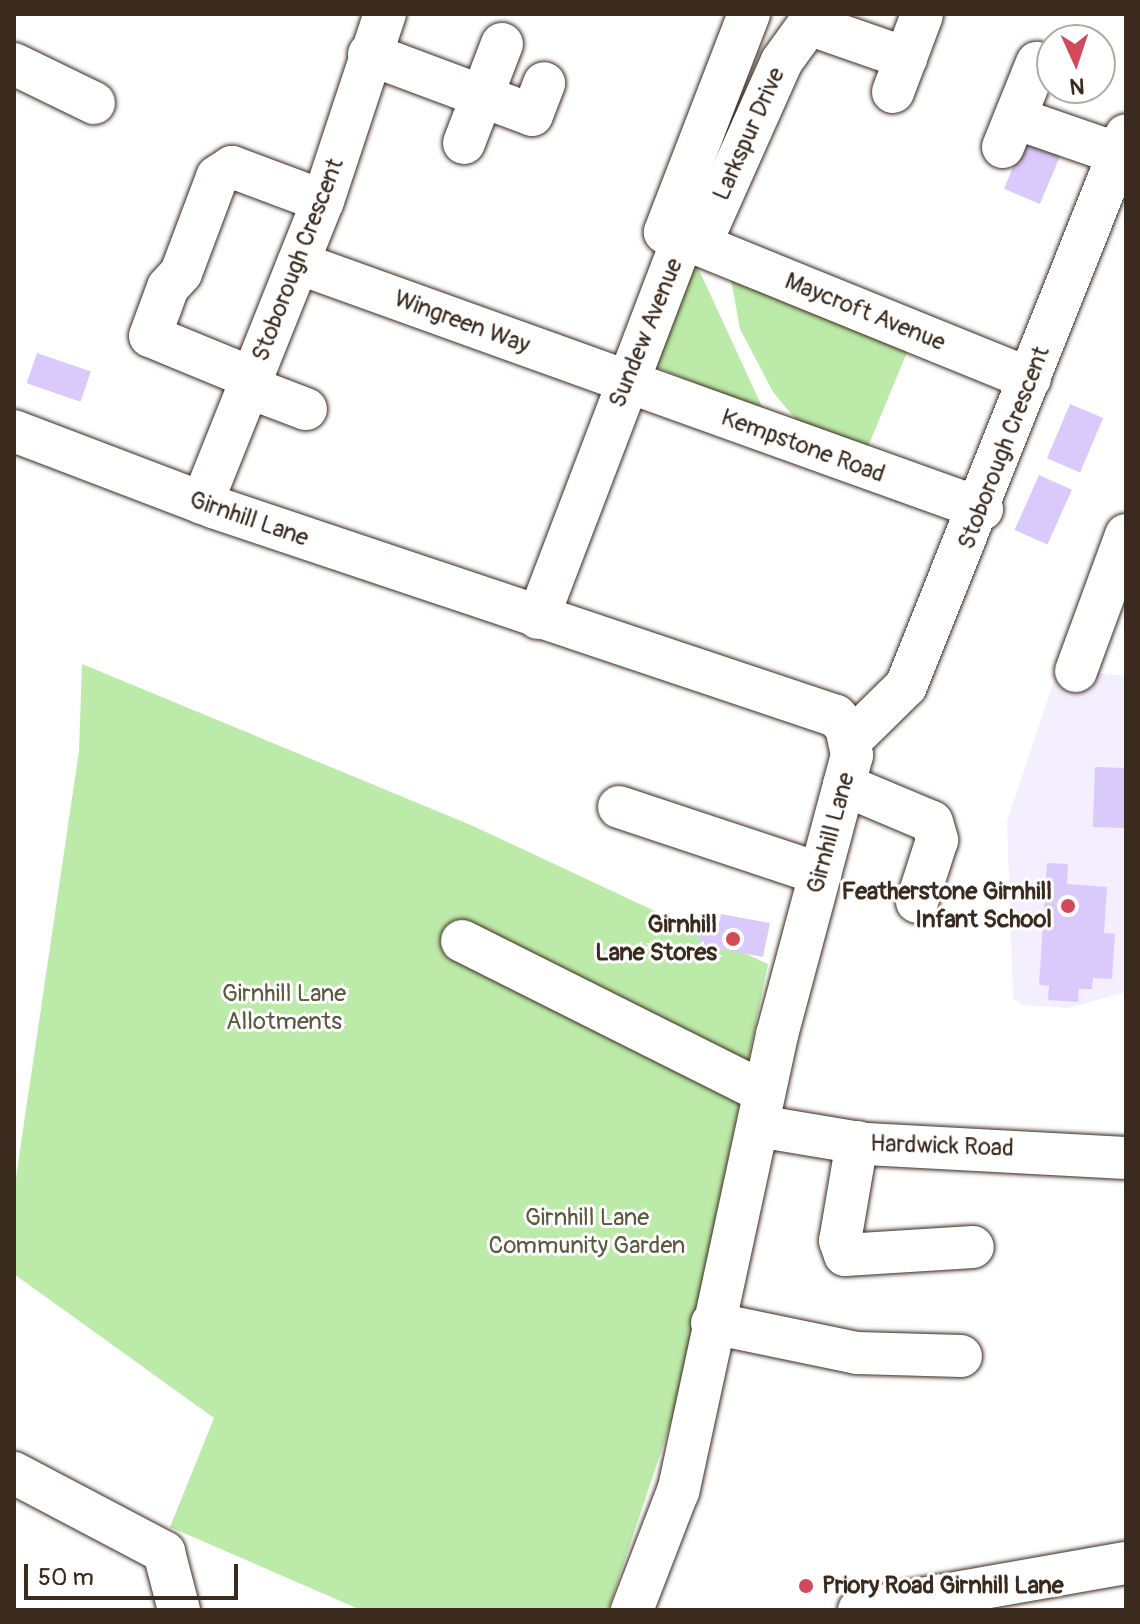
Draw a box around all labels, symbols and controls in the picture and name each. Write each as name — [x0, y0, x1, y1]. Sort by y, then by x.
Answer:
north arrow — [1036, 24, 1116, 104]
street label: Larkspur Drive — [707, 63, 791, 205]
text: N — [1069, 72, 1085, 100]
street label: Stoborough Crescent — [246, 154, 350, 366]
street label: Sundew Avenue — [603, 254, 689, 412]
street label: Maycroft Avenue — [781, 267, 949, 357]
street label: Wingreen Way — [390, 284, 534, 360]
street label: Stoborough Crescent — [952, 342, 1056, 554]
street label: Kempstone Road — [717, 403, 889, 489]
street label: Girnhill Lane — [186, 485, 312, 553]
street label: Girnhill Lane — [801, 769, 861, 897]
place label: Featherstone Girnhill Infant School — [841, 878, 1052, 934]
marker: Featherstone Girnhill Infant School — [1059, 897, 1077, 915]
place label: Girnhill Lane Stores — [595, 911, 717, 967]
marker: Girnhill Lane Stores — [724, 930, 742, 948]
park label: Girnhill Lane Allotments — [222, 980, 346, 1036]
street label: Hardwick Road — [870, 1129, 1014, 1163]
park label: Girnhill Lane Community Garden — [489, 1204, 685, 1260]
scale bar — [28, 1548, 242, 1598]
text: 50 m — [38, 1563, 94, 1592]
place label: Priory Road Girnhill Lane — [822, 1572, 1064, 1600]
marker: Priory Road Girnhill Lane — [797, 1577, 815, 1595]

